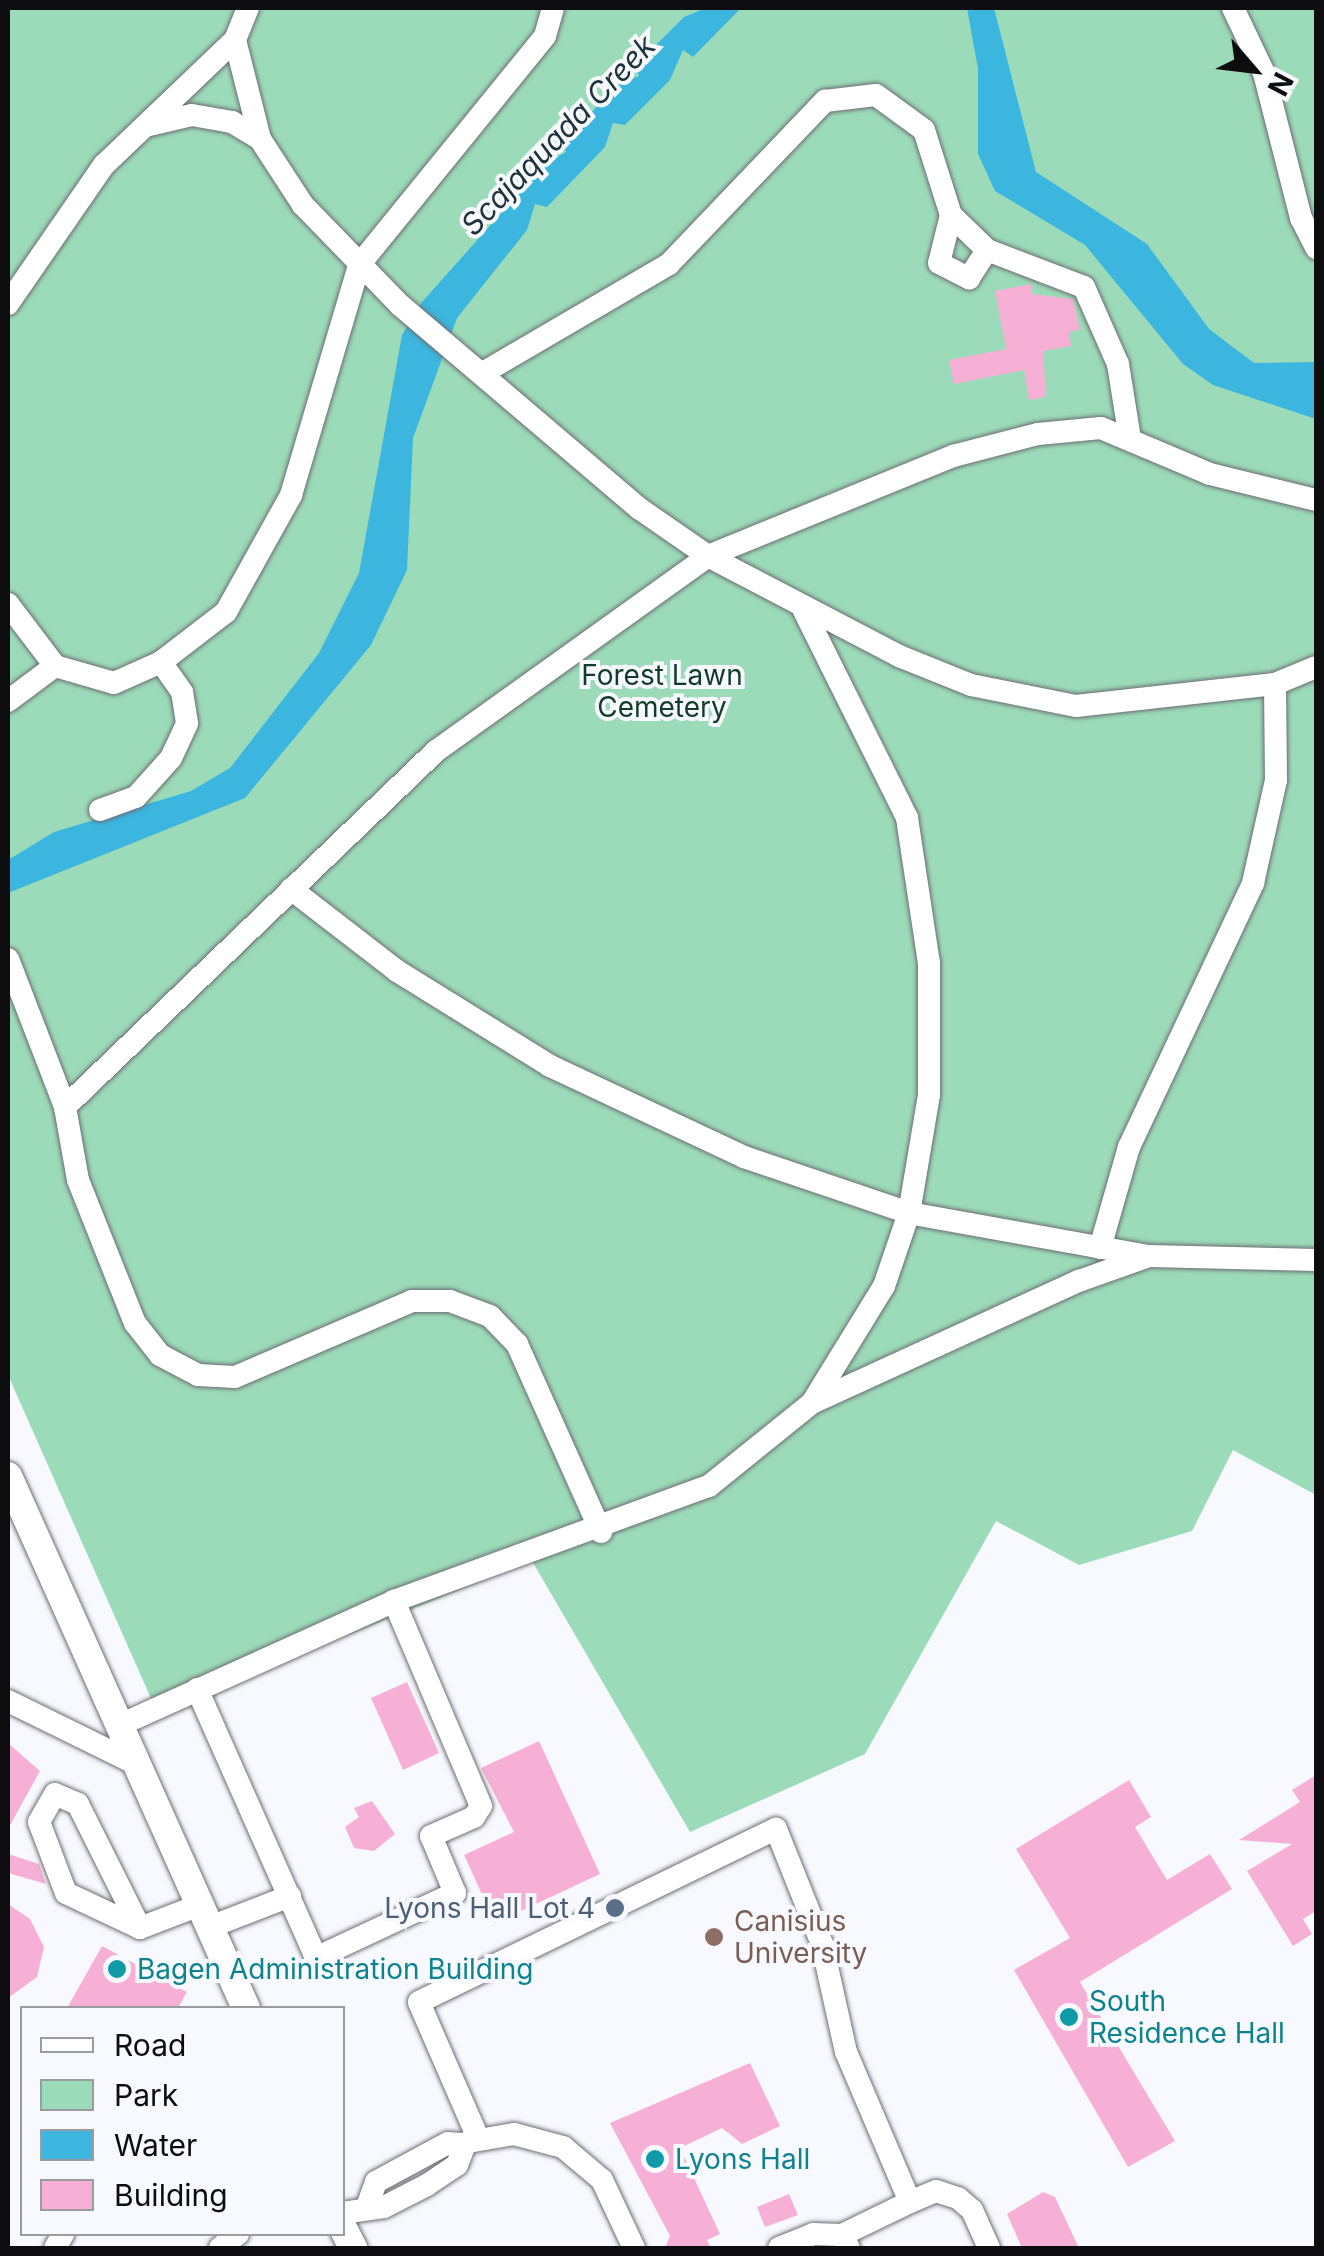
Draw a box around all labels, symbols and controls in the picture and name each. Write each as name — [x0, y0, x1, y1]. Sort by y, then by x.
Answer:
north arrow — [1204, 20, 1304, 120]
water label: Scajaquada Creek — [453, 28, 663, 242]
text: N — [1260, 67, 1301, 101]
park label: Forest Lawn Cemetery — [581, 658, 743, 724]
place label: Lyons Hall Lot 4 — [384, 1891, 595, 1925]
marker: Lyons Hall Lot 4 — [604, 1897, 626, 1919]
place label: Canisius University — [734, 1904, 867, 1970]
marker: Canisius University — [703, 1926, 725, 1948]
place label: Bagen Administration Building — [137, 1952, 533, 1986]
marker: Bagen Administration Building — [106, 1958, 128, 1980]
place label: South Residence Hall — [1089, 1984, 1285, 2050]
legend — [20, 2006, 345, 2236]
marker: South Residence Hall — [1058, 2006, 1080, 2028]
text: Road — [114, 2027, 186, 2063]
text: Park — [114, 2077, 178, 2113]
text: Water — [114, 2127, 197, 2163]
place label: Lyons Hall — [675, 2142, 810, 2176]
marker: Lyons Hall — [644, 2148, 666, 2170]
text: Building — [114, 2177, 228, 2213]

